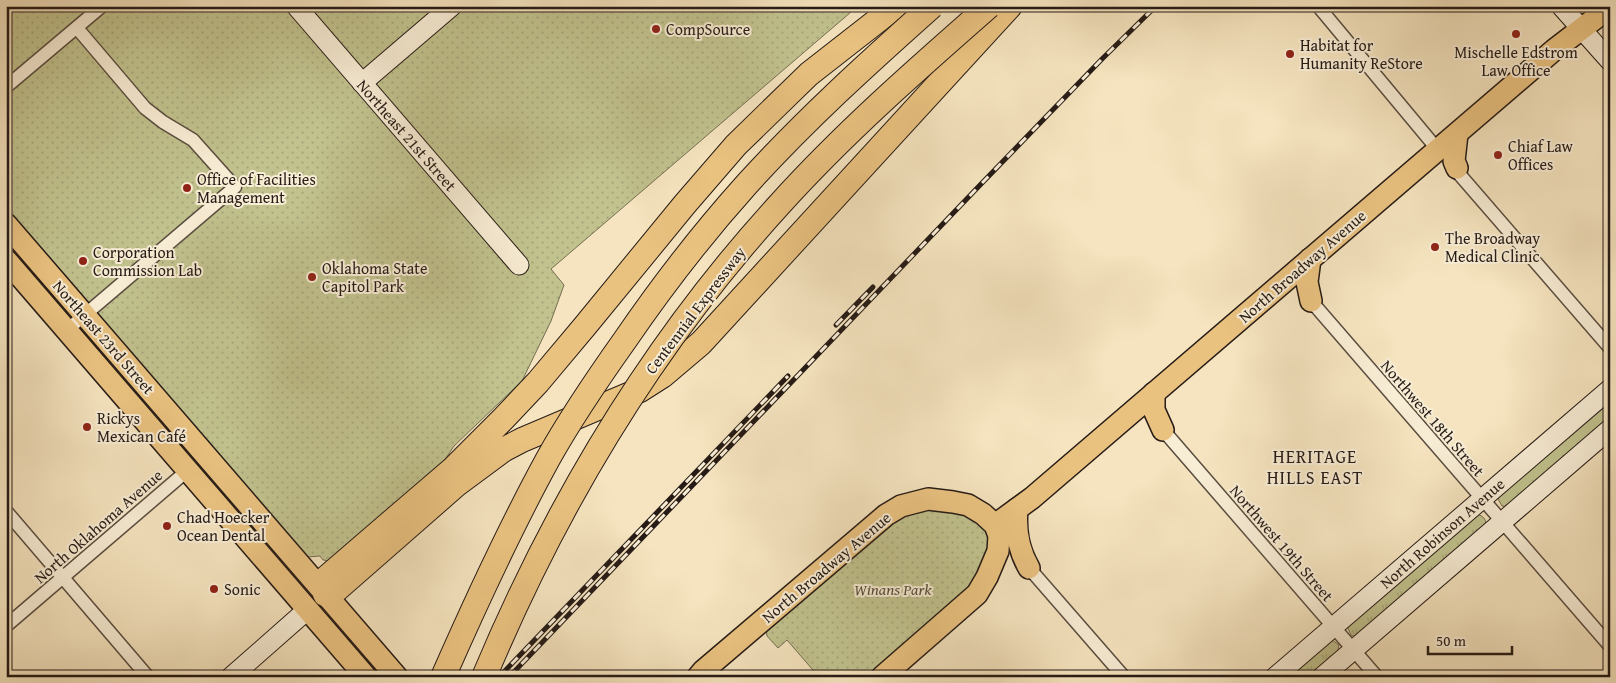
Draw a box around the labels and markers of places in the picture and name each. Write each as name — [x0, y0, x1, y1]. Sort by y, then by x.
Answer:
place label: CompSource — [666, 17, 750, 41]
marker: CompSource — [650, 23, 662, 35]
marker: Mischelle Edstrom Law Office — [1510, 28, 1522, 40]
place label: Habitat for Humanity ReStore — [1300, 33, 1423, 75]
place label: Mischelle Edstrom Law Office — [1454, 40, 1578, 82]
marker: Habitat for Humanity ReStore — [1284, 48, 1296, 60]
place label: Chiaf Law Offices — [1508, 134, 1574, 176]
marker: Chiaf Law Offices — [1492, 149, 1504, 161]
place label: Office of Facilities Management — [197, 167, 316, 209]
marker: Office of Facilities Management — [181, 182, 193, 194]
place label: The Broadway Medical Clinic — [1445, 226, 1540, 268]
place label: Corporation Commission Lab — [93, 240, 202, 282]
marker: The Broadway Medical Clinic — [1429, 241, 1441, 253]
marker: Corporation Commission Lab — [77, 255, 89, 267]
place label: Oklahoma State Capitol Park — [322, 256, 427, 298]
marker: Oklahoma State Capitol Park — [306, 271, 318, 283]
place label: Rickys Mexican Café — [97, 406, 186, 448]
marker: Rickys Mexican Café — [81, 421, 93, 433]
place label: Chad Hoecker Ocean Dental — [177, 505, 270, 547]
marker: Chad Hoecker Ocean Dental — [161, 520, 173, 532]
place label: Sonic — [224, 577, 261, 601]
marker: Sonic — [208, 583, 220, 595]

